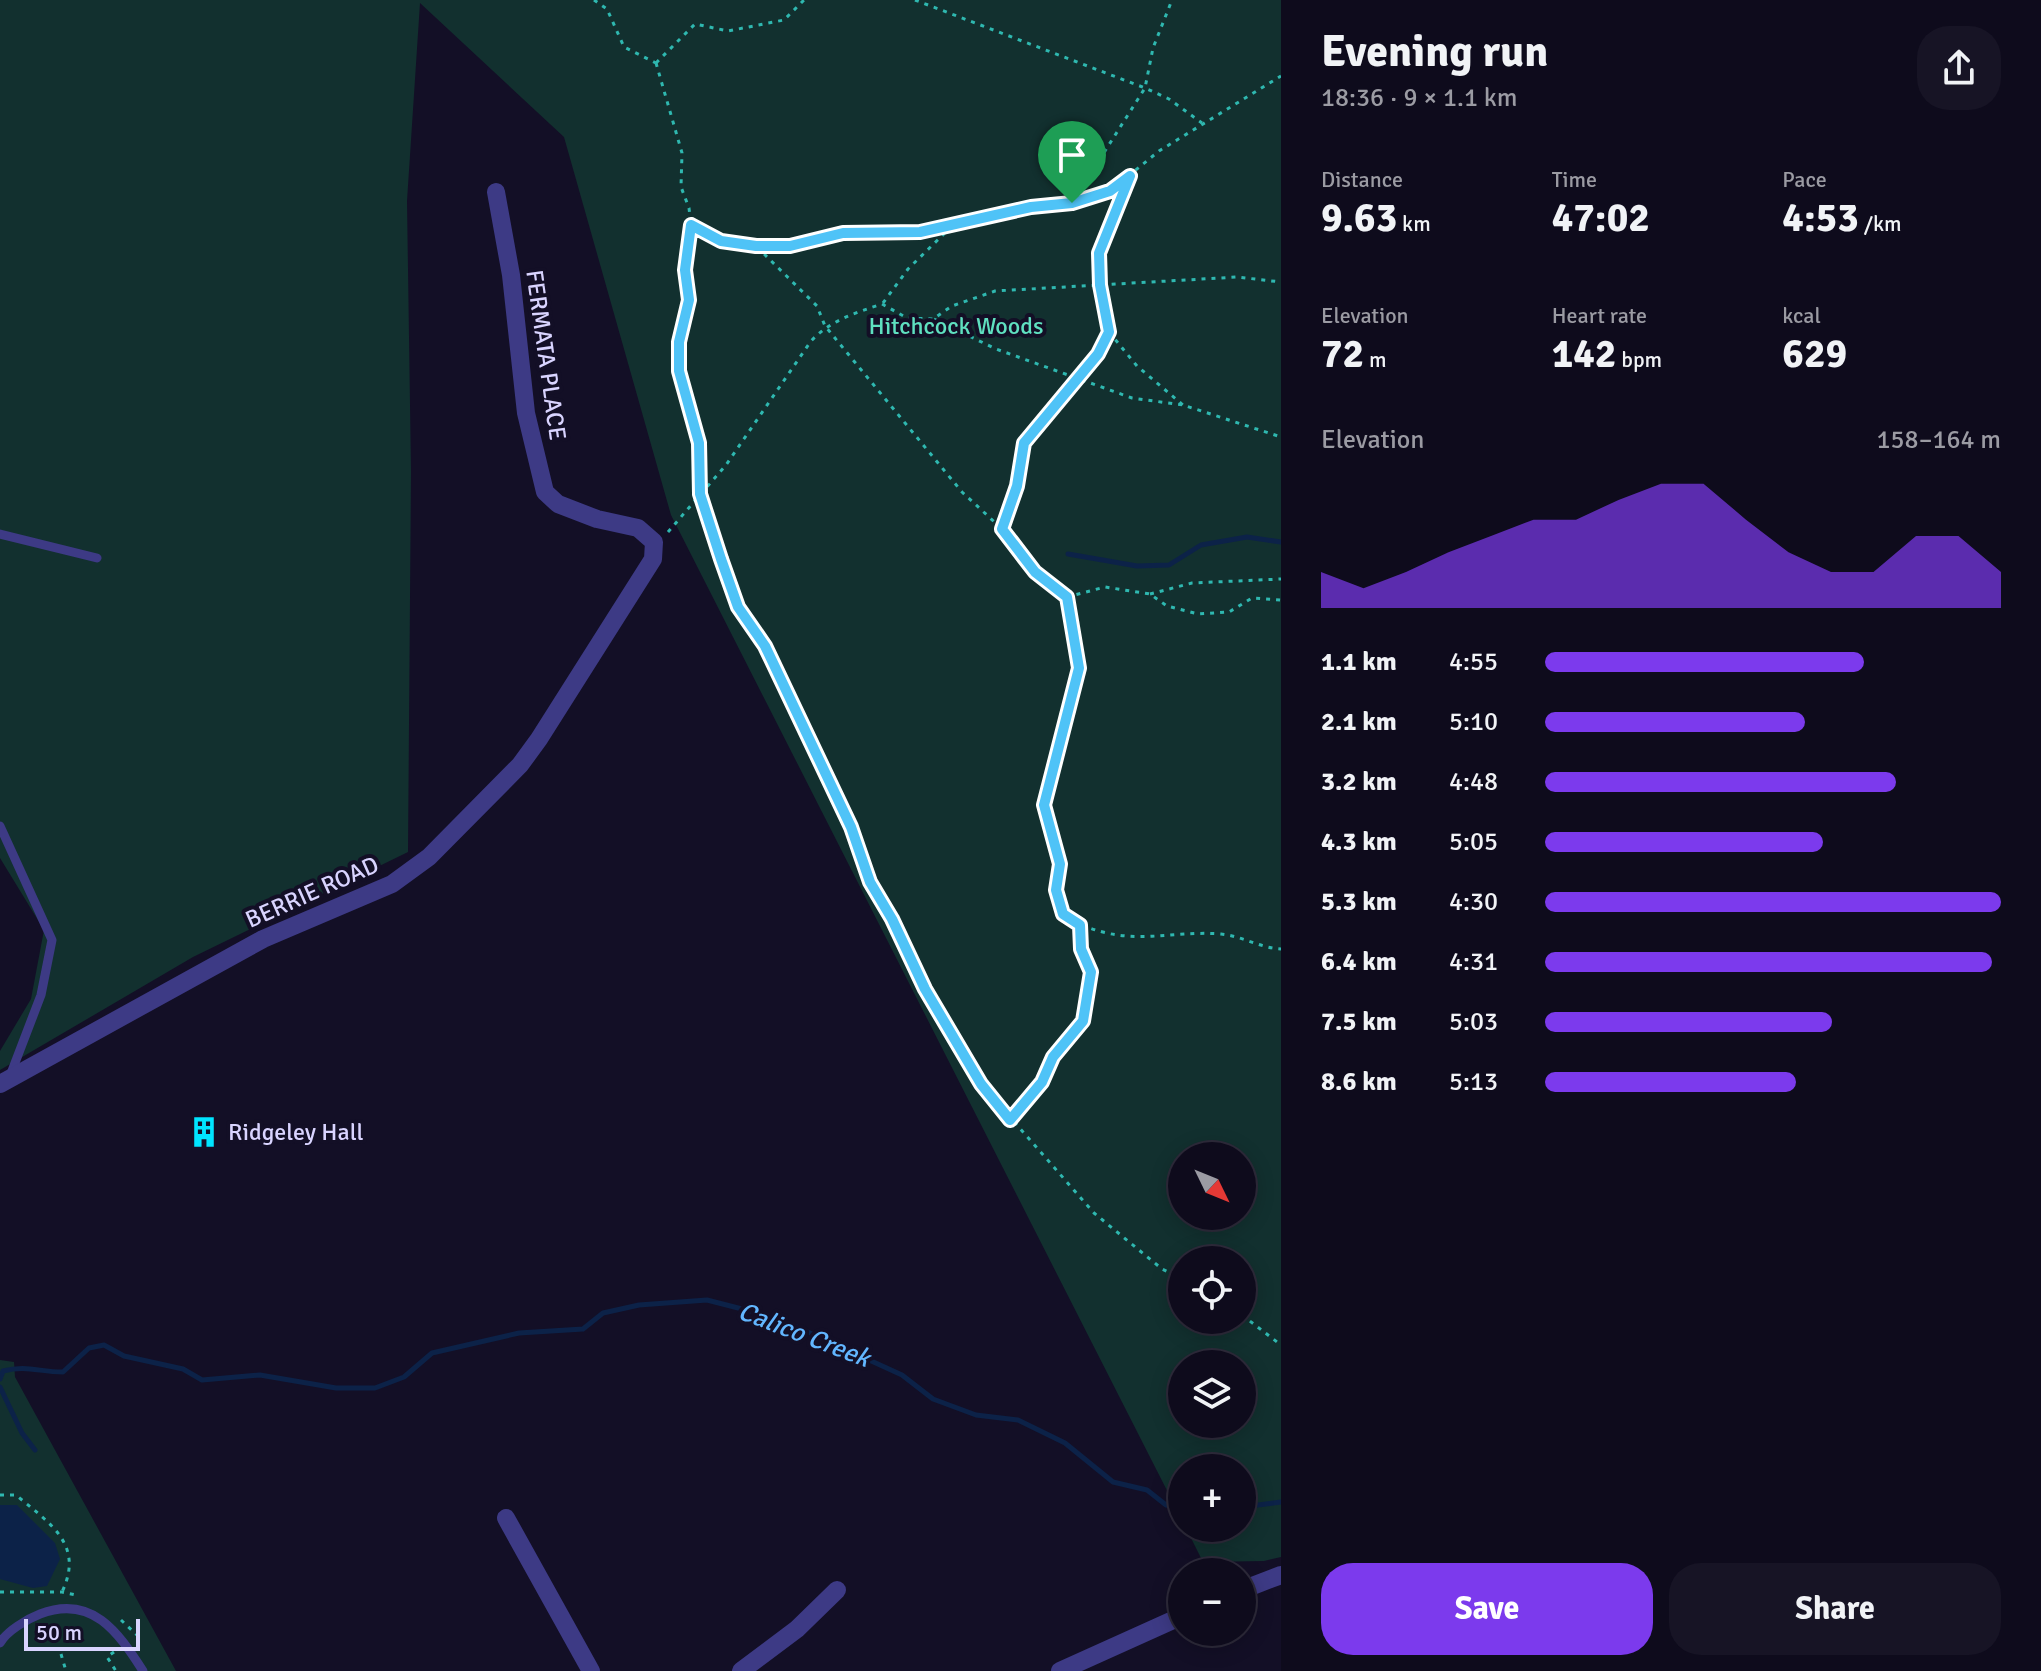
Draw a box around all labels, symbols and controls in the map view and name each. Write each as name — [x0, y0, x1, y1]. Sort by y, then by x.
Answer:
text: Evening run — [1321, 25, 1548, 79]
button: share — [1917, 26, 2001, 110]
text: 18:36 · 9 × 1.1 km — [1321, 82, 1517, 114]
pin — [1038, 121, 1106, 203]
icon: arrive — [1050, 133, 1094, 177]
text: Distance — [1321, 166, 1403, 193]
text: Time — [1552, 166, 1597, 193]
text: Pace — [1782, 166, 1827, 193]
text: 9.63 — [1321, 193, 1397, 243]
text: 47:02 — [1552, 193, 1650, 243]
text: 4:53 — [1782, 193, 1859, 243]
text: km — [1397, 210, 1431, 237]
text: /km — [1859, 210, 1902, 237]
street label: FERMATA PLACE — [519, 268, 573, 442]
text: Elevation — [1321, 302, 1409, 329]
text: Heart rate — [1552, 302, 1647, 329]
text: kcal — [1782, 302, 1821, 329]
park label: Hitchcock Woods — [868, 311, 1044, 341]
text: 72 — [1321, 329, 1364, 379]
text: 142 — [1552, 329, 1616, 379]
text: 629 — [1782, 329, 1847, 379]
text: m — [1364, 346, 1387, 373]
text: bpm — [1616, 346, 1662, 373]
text: Elevation — [1321, 424, 1425, 456]
text: 158–164 m — [1877, 424, 2001, 456]
text: 1.1 km — [1321, 646, 1397, 678]
text: 4:55 — [1449, 646, 1498, 678]
text: 2.1 km — [1321, 706, 1397, 738]
text: 5:10 — [1449, 706, 1498, 738]
text: 3.2 km — [1321, 766, 1397, 798]
text: 4:48 — [1449, 766, 1498, 798]
text: 4.3 km — [1321, 826, 1397, 858]
text: 5:05 — [1449, 826, 1498, 858]
street label: BERRIE ROAD — [241, 849, 383, 935]
text: 5.3 km — [1321, 886, 1397, 918]
text: 4:30 — [1449, 886, 1498, 918]
text: 6.4 km — [1321, 946, 1397, 978]
text: 4:31 — [1449, 946, 1498, 978]
text: 7.5 km — [1321, 1006, 1397, 1038]
text: 5:03 — [1449, 1006, 1498, 1038]
text: 8.6 km — [1321, 1066, 1397, 1098]
text: 5:13 — [1449, 1066, 1498, 1098]
building icon: Ridgeley Hall — [187, 1115, 221, 1149]
place label: Ridgeley Hall — [228, 1117, 364, 1147]
north arrow — [1168, 1142, 1256, 1230]
map controls — [1168, 1142, 1256, 1646]
button: locate — [1168, 1246, 1256, 1334]
water label: Calico Creek — [734, 1295, 876, 1375]
button: layers — [1168, 1350, 1256, 1438]
button: + — [1168, 1454, 1256, 1542]
button: − — [1168, 1558, 1256, 1646]
button: Save — [1321, 1563, 1653, 1655]
button: Share — [1669, 1563, 2001, 1655]
scale bar — [24, 1615, 140, 1651]
text: 50 m — [36, 1619, 82, 1646]

